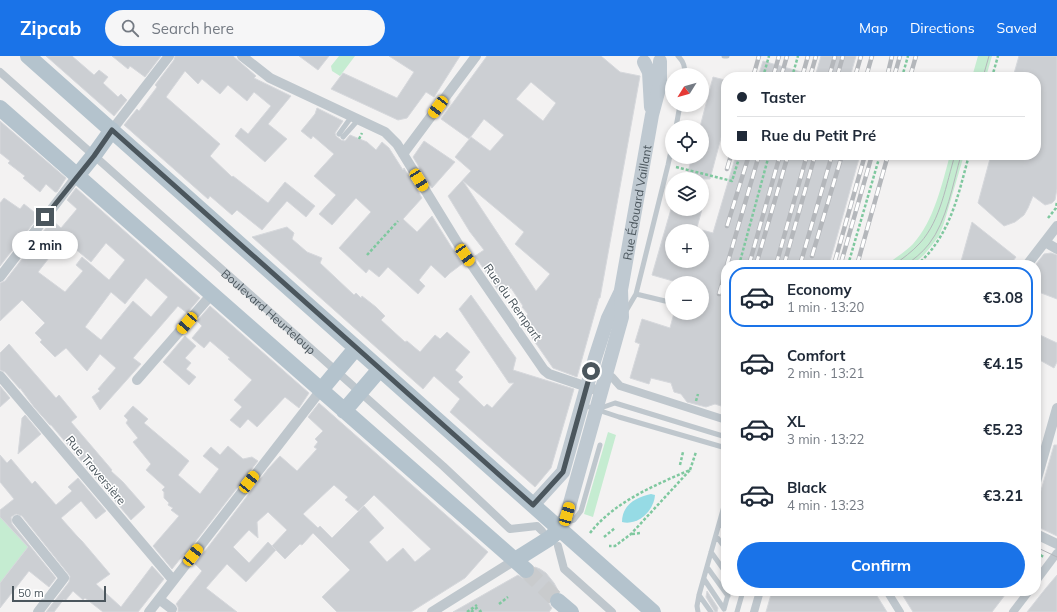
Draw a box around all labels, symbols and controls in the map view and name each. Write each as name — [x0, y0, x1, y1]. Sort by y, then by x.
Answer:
search box — [105, 10, 385, 46]
text: Zipcab — [20, 16, 81, 40]
icon: search — [119, 17, 141, 39]
text: Search here — [151, 19, 234, 38]
text: Map — [859, 19, 888, 37]
text: Directions — [910, 19, 975, 37]
text: Saved — [997, 19, 1037, 37]
north arrow — [665, 68, 709, 112]
map controls — [665, 68, 709, 320]
text: Taster — [761, 88, 806, 107]
car — [426, 94, 450, 120]
button: locate — [665, 120, 709, 164]
text: Rue du Petit Pré — [761, 126, 876, 145]
street label: Rue Édouard Vaillant — [619, 144, 654, 261]
car — [408, 167, 430, 193]
button: layers — [665, 172, 709, 216]
route end — [36, 208, 54, 226]
button: + — [665, 224, 709, 268]
callout: 2 min — [12, 231, 78, 259]
text: 2 min — [28, 237, 62, 253]
car — [453, 242, 477, 268]
street label: Rue du Rempart — [481, 261, 545, 343]
street label: Boulevard Heurteloup — [219, 265, 319, 357]
button: − — [665, 276, 709, 320]
icon: car — [739, 279, 775, 315]
text: Economy — [787, 280, 852, 299]
text: €3.08 — [983, 288, 1023, 307]
text: 1 min · 13:20 — [787, 299, 864, 315]
car — [175, 310, 199, 336]
icon: car — [739, 345, 775, 381]
text: Comfort — [787, 346, 845, 365]
text: €4.15 — [983, 354, 1023, 373]
route start — [582, 362, 600, 380]
text: 2 min · 13:21 — [787, 365, 864, 381]
icon: car — [739, 411, 775, 447]
text: XL — [787, 412, 805, 431]
text: €5.23 — [983, 420, 1023, 439]
text: 3 min · 13:22 — [787, 431, 864, 447]
street label: Rue Traversière — [63, 432, 129, 508]
car — [237, 469, 261, 495]
icon: car — [739, 477, 775, 513]
text: Black — [787, 478, 826, 497]
text: €3.21 — [983, 486, 1023, 505]
text: 4 min · 13:23 — [787, 497, 864, 513]
car — [558, 501, 576, 527]
car — [181, 542, 205, 568]
button: Confirm — [737, 542, 1025, 588]
scale bar — [12, 584, 106, 603]
text: 50 m — [18, 586, 44, 600]

